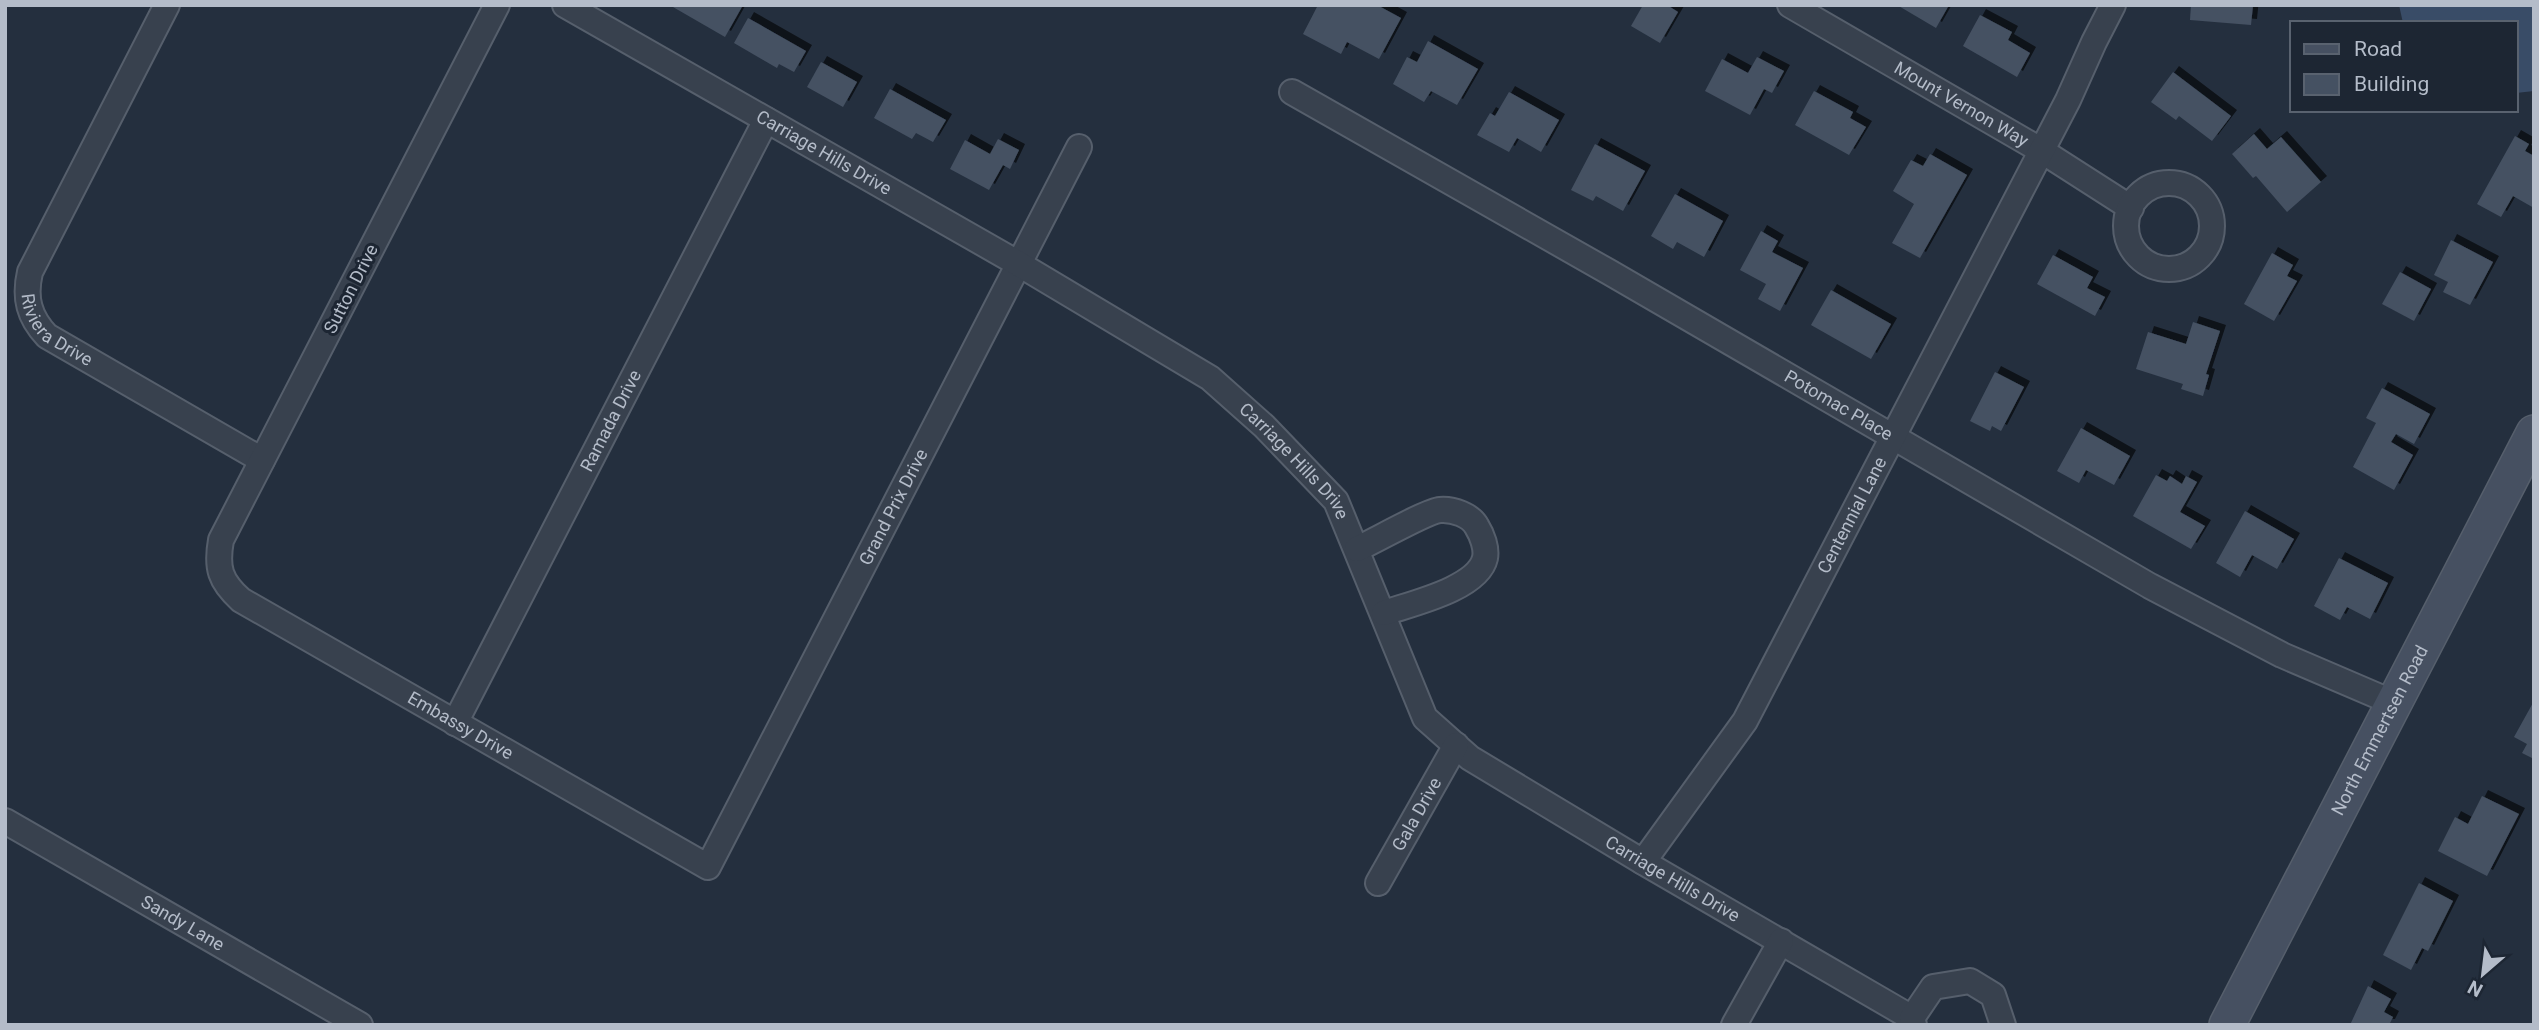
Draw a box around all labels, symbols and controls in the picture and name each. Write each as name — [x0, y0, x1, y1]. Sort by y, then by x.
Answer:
legend — [2290, 21, 2518, 112]
text: Road — [2354, 37, 2402, 61]
street label: Mount Vernon Way — [1891, 57, 2033, 151]
text: Building — [2354, 72, 2429, 96]
street label: Carriage Hills Drive — [753, 105, 895, 199]
street label: Sutton Drive — [319, 241, 382, 337]
street label: Riviera Drive — [17, 292, 96, 370]
street label: Potomac Place — [1781, 365, 1897, 444]
street label: Ramada Drive — [576, 366, 645, 475]
street label: Carriage Hills Drive — [1235, 398, 1353, 522]
street label: Grand Prix Drive — [854, 445, 932, 569]
street label: Centennial Lane — [1813, 453, 1891, 577]
street label: North Emmertsen Road — [2327, 642, 2432, 818]
street label: Embassy Drive — [404, 687, 517, 763]
street label: Gala Drive — [1387, 773, 1446, 854]
street label: Carriage Hills Drive — [1602, 831, 1744, 926]
street label: Sandy Lane — [138, 891, 228, 955]
north arrow — [2448, 939, 2518, 1009]
text: N — [2464, 975, 2487, 1002]

